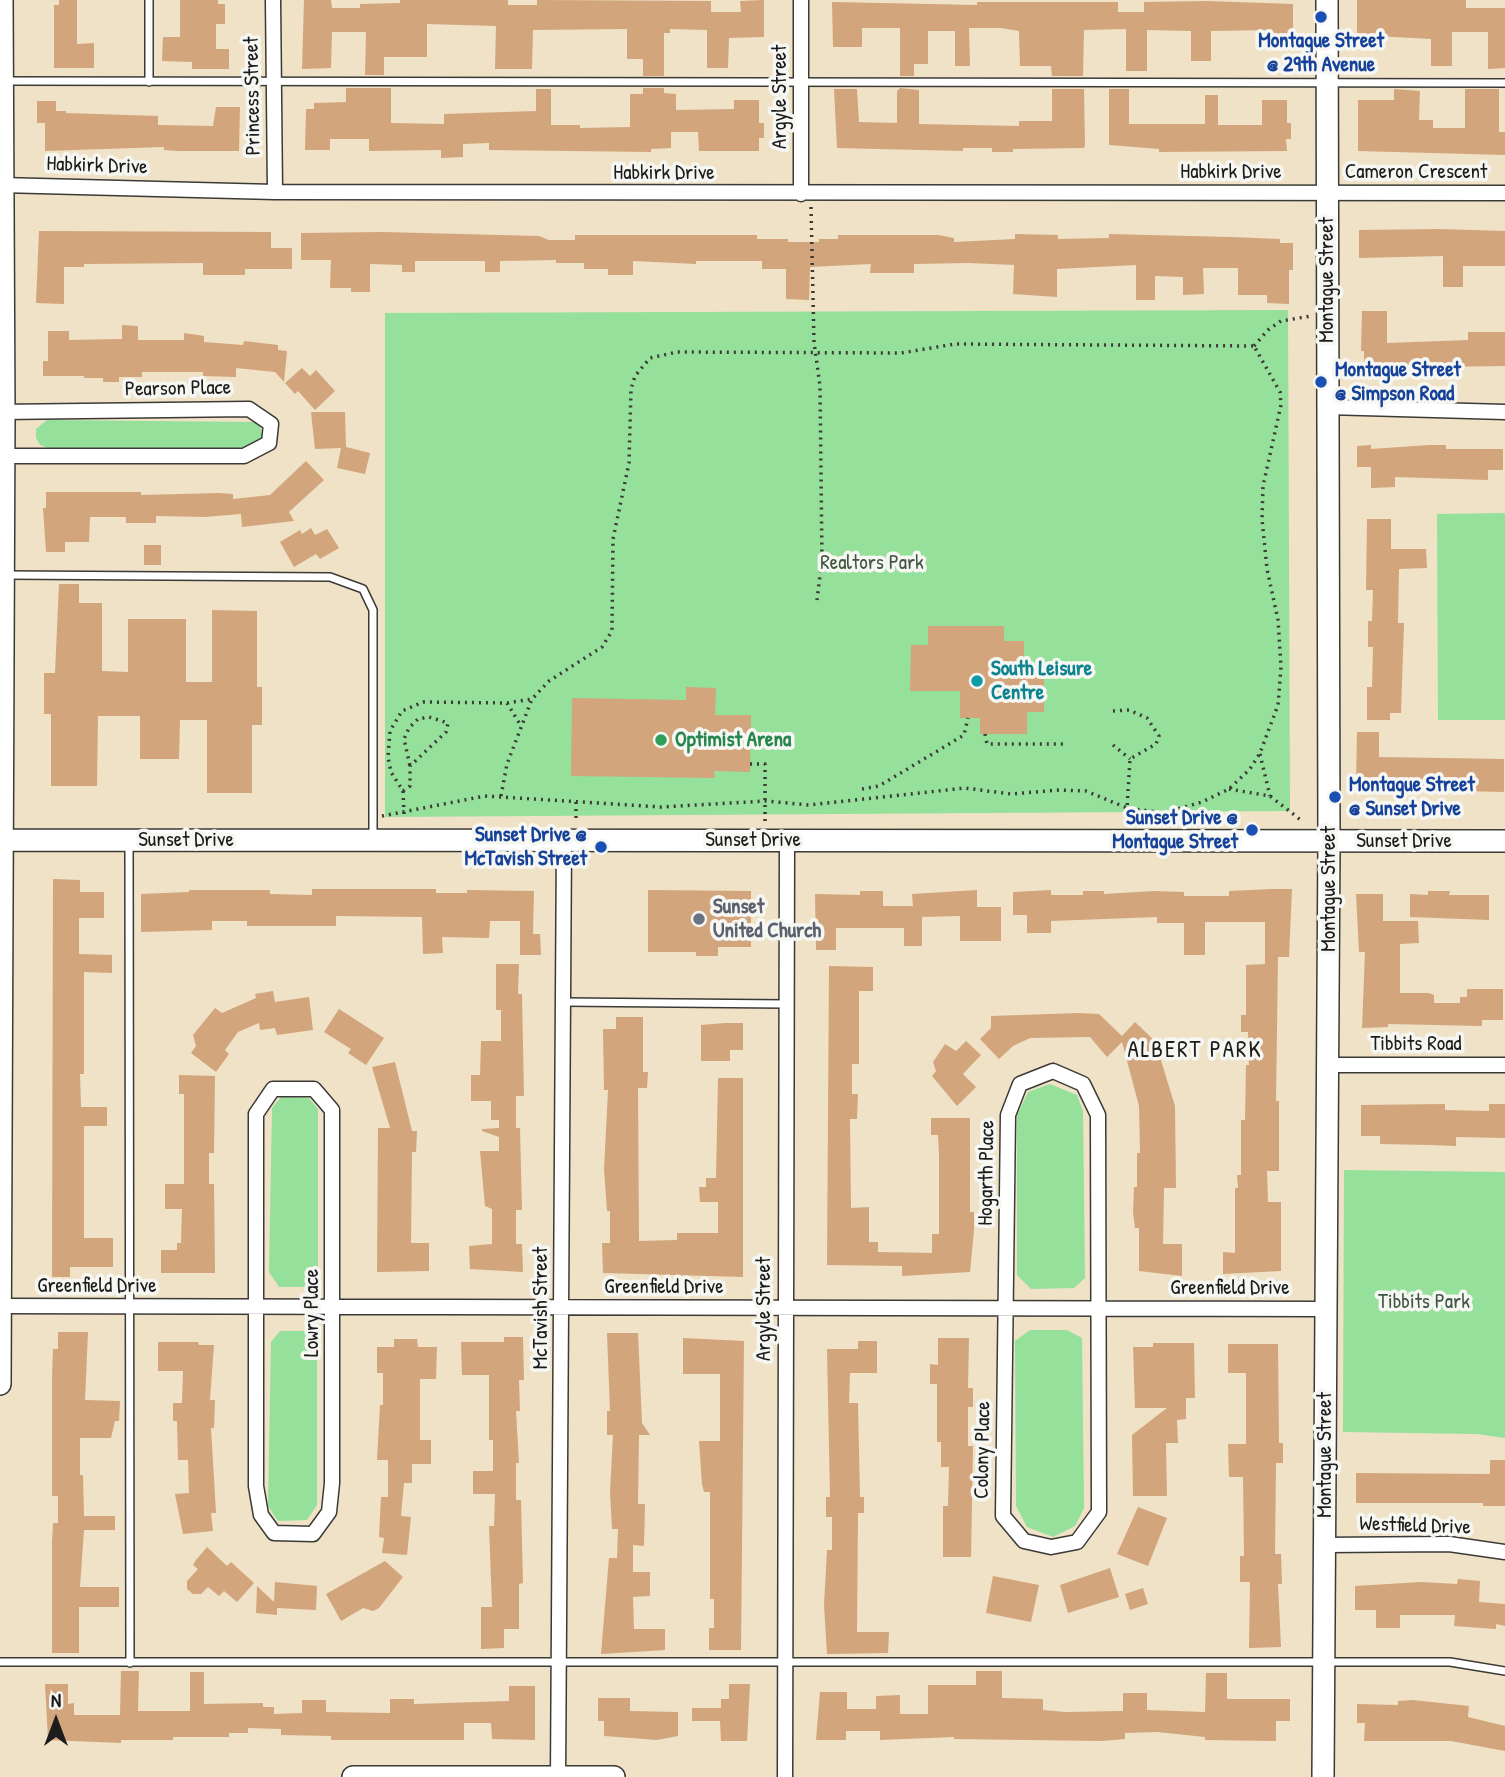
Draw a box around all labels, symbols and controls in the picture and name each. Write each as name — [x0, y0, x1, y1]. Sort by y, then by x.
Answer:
marker: Montague Street @ 29th Avenue — [1313, 9, 1329, 25]
place label: Montague Street @ 29th Avenue — [1258, 28, 1384, 78]
street label: Princess Street — [239, 36, 267, 156]
street label: Argyle Street — [767, 45, 793, 149]
street label: Habkirk Drive — [46, 152, 148, 180]
street label: Habkirk Drive — [1180, 159, 1282, 185]
street label: Cameron Crescent — [1345, 159, 1487, 185]
street label: Habkirk Drive — [613, 160, 715, 186]
street label: Montague Street — [1314, 217, 1340, 343]
place label: Montague Street @ Simpson Road — [1335, 357, 1461, 407]
marker: Montague Street @ Simpson Road — [1313, 374, 1329, 390]
street label: Pearson Place — [125, 375, 231, 403]
park label: Realtors Park — [820, 550, 924, 576]
place label: South Leisure Centre — [991, 656, 1092, 706]
marker: South Leisure Centre — [969, 673, 985, 689]
place label: Optimist Arena — [675, 727, 791, 753]
marker: Optimist Arena — [653, 732, 669, 748]
place label: Montague Street @ Sunset Drive — [1349, 772, 1475, 822]
marker: Montague Street @ Sunset Drive — [1327, 789, 1343, 805]
place label: Sunset Drive @ Montague Street — [1112, 805, 1238, 855]
place label: Sunset Drive @ McTavish Street — [465, 822, 587, 872]
marker: Sunset Drive @ Montague Street — [1244, 822, 1260, 838]
street label: Montague Street — [1316, 826, 1342, 952]
street label: Sunset Drive — [138, 827, 234, 853]
street label: Sunset Drive — [705, 827, 801, 853]
street label: Sunset Drive — [1356, 828, 1452, 854]
marker: Sunset Drive @ McTavish Street — [593, 839, 609, 855]
place label: Sunset United Church — [713, 894, 821, 944]
marker: Sunset United Church — [691, 911, 707, 927]
street label: Tibbits Road — [1370, 1031, 1462, 1057]
district label: ALBERT PARK — [1129, 1037, 1261, 1065]
street label: Hogarth Place — [973, 1120, 1001, 1226]
street label: McTavish Street — [528, 1247, 554, 1369]
street label: Argyle Street — [751, 1257, 777, 1361]
street label: Lowry Place — [299, 1269, 325, 1357]
street label: Greenfield Drive — [37, 1273, 157, 1299]
street label: Greenfield Drive — [604, 1274, 724, 1300]
street label: Greenfield Drive — [1170, 1275, 1290, 1301]
park label: Tibbits Park — [1378, 1289, 1470, 1315]
street label: Montague Street — [1312, 1392, 1338, 1518]
street label: Colony Place — [970, 1401, 996, 1499]
street label: Westfield Drive — [1359, 1511, 1471, 1541]
north arrow — [21, 1686, 91, 1756]
text: N — [51, 1687, 61, 1713]

